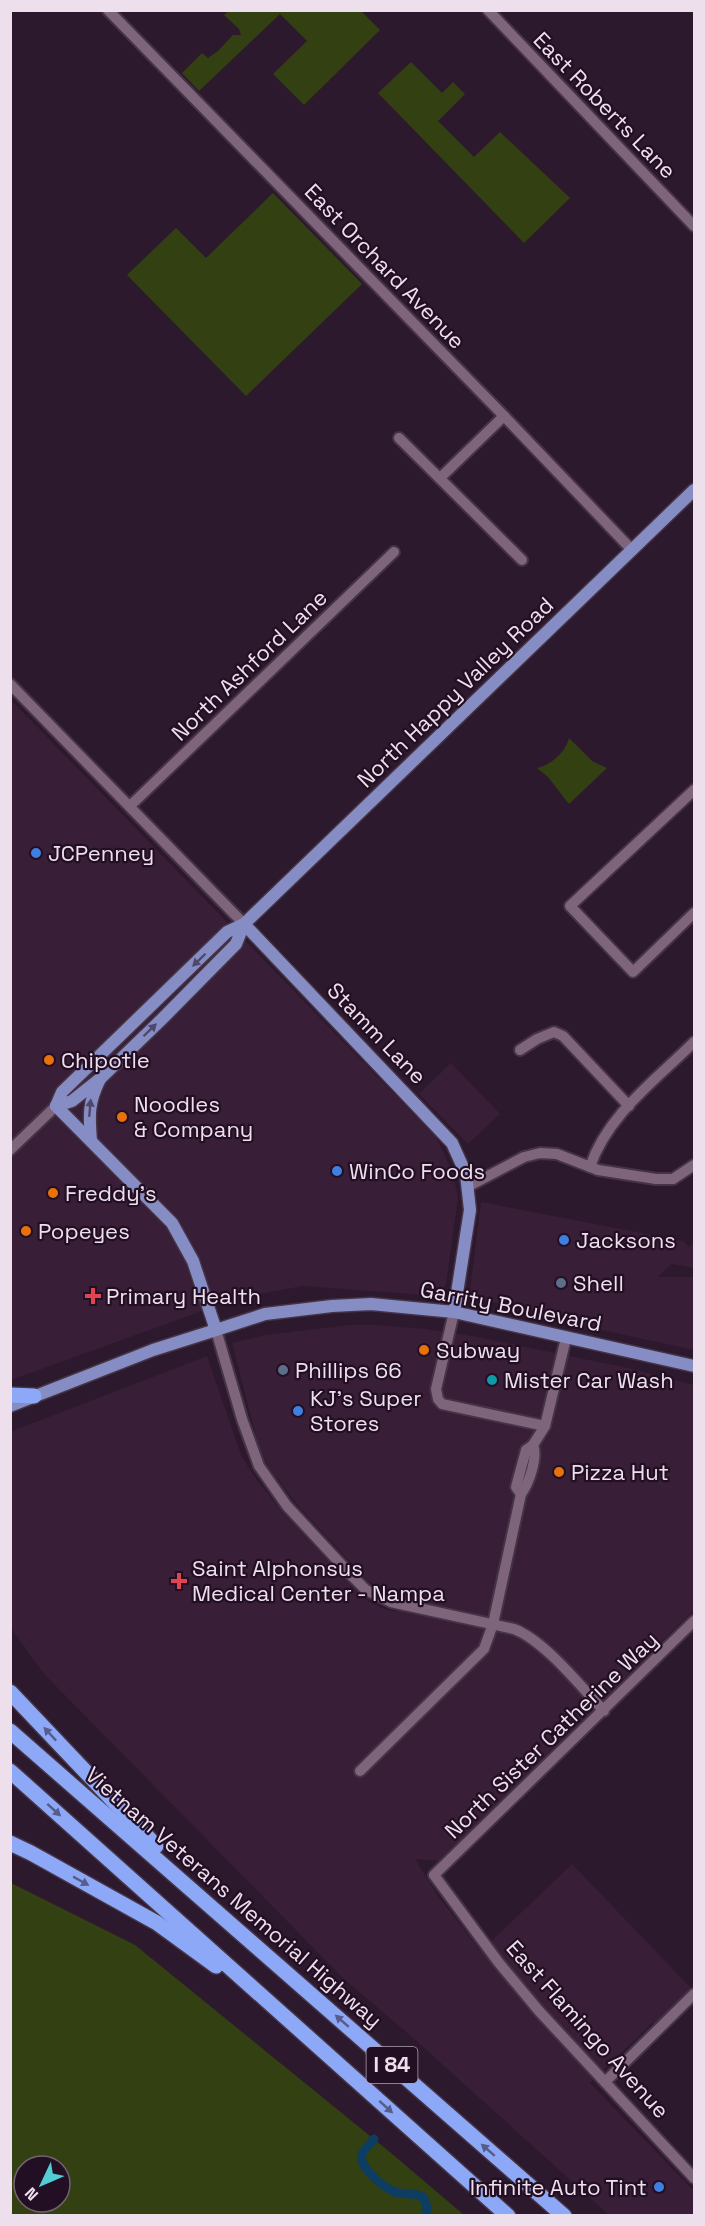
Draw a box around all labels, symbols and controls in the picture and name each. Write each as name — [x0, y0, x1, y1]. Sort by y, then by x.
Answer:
street label: East Roberts Lane — [528, 26, 682, 184]
street label: East Orchard Avenue — [299, 177, 471, 355]
street label: North Ashford Lane — [165, 583, 333, 747]
street label: North Happy Valley Road — [351, 591, 559, 793]
place label: JCPenney — [48, 839, 154, 867]
marker: JCPenney — [29, 846, 43, 860]
one-way arrow — [191, 953, 206, 967]
street label: Stamm Lane — [321, 976, 433, 1090]
one-way arrow — [142, 1023, 157, 1037]
place label: Chipotle — [61, 1046, 150, 1074]
marker: Chipotle — [42, 1053, 56, 1067]
place label: Noodles & Company — [134, 1090, 253, 1143]
one-way arrow — [85, 1099, 95, 1118]
marker: Noodles & Company — [115, 1110, 129, 1124]
place label: WinCo Foods — [349, 1157, 485, 1185]
marker: WinCo Foods — [330, 1164, 344, 1178]
place label: Freddy's — [65, 1179, 157, 1207]
marker: Freddy's — [46, 1186, 60, 1200]
place label: Popeyes — [38, 1217, 130, 1245]
marker: Popeyes — [19, 1224, 33, 1238]
place label: Jacksons — [576, 1226, 676, 1254]
marker: Jacksons — [557, 1233, 571, 1247]
place label: Shell — [573, 1269, 624, 1297]
street label: Garrity Boulevard — [418, 1275, 604, 1337]
marker: Shell — [554, 1276, 568, 1290]
place label: Primary Health — [106, 1282, 261, 1310]
marker: Primary Health — [84, 1287, 102, 1305]
place label: Subway — [436, 1336, 520, 1364]
marker: Subway — [417, 1343, 431, 1357]
place label: Phillips 66 — [295, 1356, 402, 1384]
marker: Phillips 66 — [276, 1363, 290, 1377]
place label: Mister Car Wash — [504, 1366, 674, 1394]
marker: Mister Car Wash — [485, 1373, 499, 1387]
place label: KJ's Super Stores — [310, 1384, 422, 1437]
marker: KJ's Super Stores — [291, 1404, 305, 1418]
place label: Pizza Hut — [571, 1458, 669, 1486]
marker: Pizza Hut — [552, 1465, 566, 1479]
place label: Saint Alphonsus Medical Center - Nampa — [192, 1554, 445, 1607]
marker: Saint Alphonsus Medical Center - Nampa — [170, 1572, 188, 1590]
street label: North Sister Catherine Way — [438, 1626, 664, 1844]
one-way arrow — [43, 1727, 57, 1741]
street label: Vietnam Veterans Memorial Highway — [80, 1760, 388, 2034]
one-way arrow — [46, 1803, 61, 1816]
one-way arrow — [73, 1875, 89, 1886]
street label: East Flamingo Avenue — [500, 1934, 676, 2124]
one-way arrow — [335, 2015, 350, 2028]
road number: I 84 — [366, 2047, 418, 2083]
one-way arrow — [378, 2100, 393, 2113]
one-way arrow — [481, 2144, 496, 2157]
north arrow — [12, 2154, 72, 2214]
place label: Infinite Auto Tint — [470, 2173, 647, 2201]
marker: Infinite Auto Tint — [652, 2180, 666, 2194]
text: N — [20, 2183, 43, 2205]

